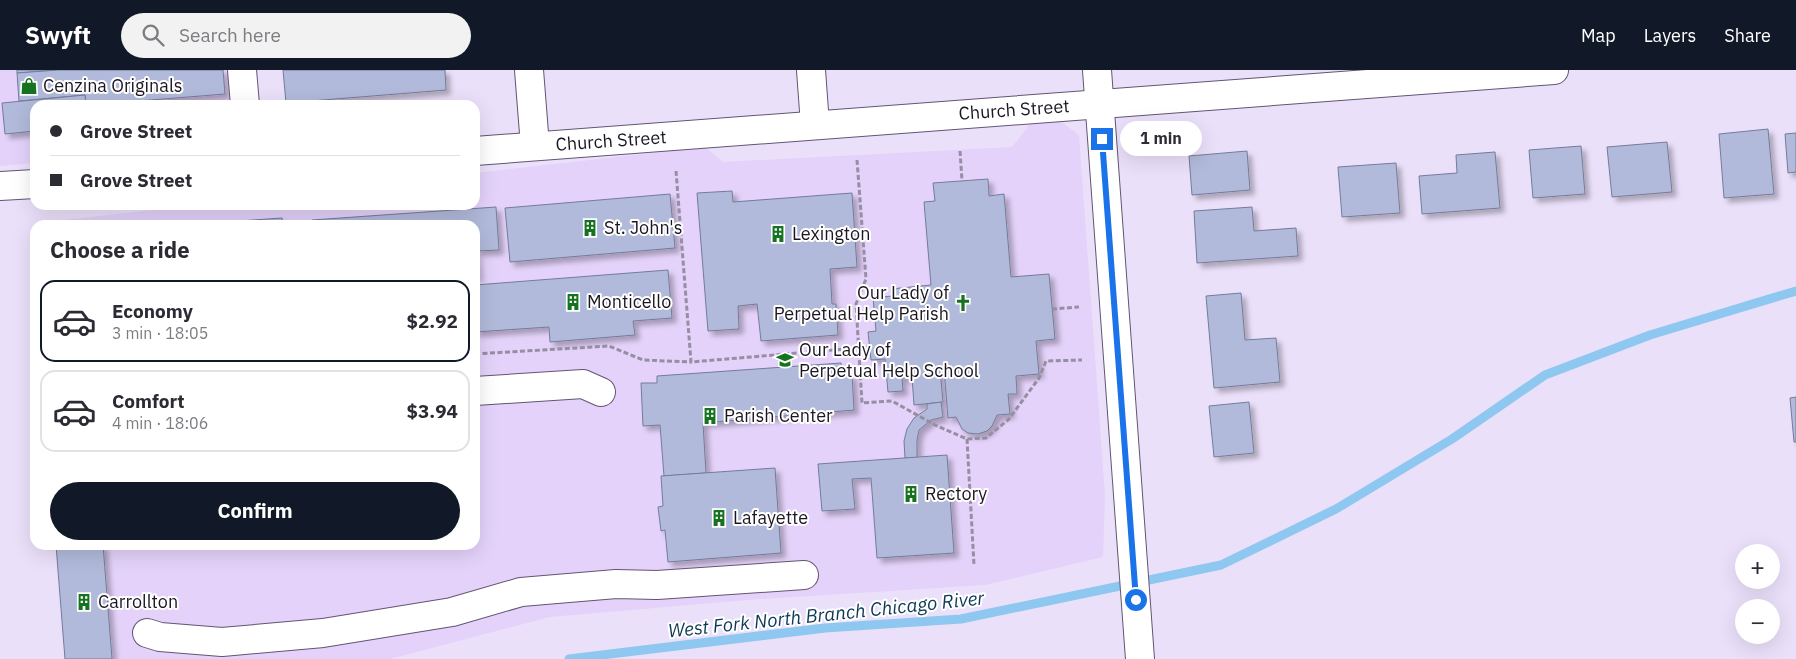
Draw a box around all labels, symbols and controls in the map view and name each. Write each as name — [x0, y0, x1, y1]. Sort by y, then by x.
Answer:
search box — [121, 13, 471, 58]
text: Swyft — [25, 19, 91, 51]
icon: search — [139, 21, 167, 49]
text: Search here — [179, 23, 281, 47]
text: Map — [1581, 24, 1616, 47]
text: Layers — [1644, 24, 1696, 47]
text: Share — [1724, 24, 1771, 47]
place label: Cenzina Originals — [43, 74, 183, 97]
shop icon: Cenzina Originals — [19, 76, 39, 96]
street label: Church Street — [958, 94, 1070, 125]
text: Grove Street — [80, 119, 192, 143]
callout: 1 min — [1120, 122, 1202, 156]
street label: Church Street — [555, 125, 667, 156]
route end — [1091, 128, 1113, 150]
text: 1 min — [1140, 128, 1182, 148]
text: Grove Street — [80, 168, 192, 192]
place label: St. John's — [604, 216, 682, 239]
building icon: St. John's — [580, 218, 600, 238]
place label: Lexington — [792, 222, 870, 245]
building icon: Lexington — [768, 224, 788, 244]
text: Choose a ride — [50, 235, 190, 264]
place label: Our Lady of Perpetual Help Parish — [774, 281, 949, 325]
place label: Monticello — [587, 290, 671, 313]
building icon: Monticello — [563, 292, 583, 312]
church icon: Our Lady of Perpetual Help Parish — [953, 293, 973, 313]
icon: car — [52, 299, 97, 344]
text: Economy — [112, 299, 193, 323]
text: $2.92 — [406, 309, 458, 333]
text: 3 min · 18:05 — [112, 323, 208, 343]
place label: Our Lady of Perpetual Help School — [799, 338, 979, 382]
school or university icon: Our Lady of Perpetual Help School — [775, 350, 795, 370]
icon: car — [52, 389, 97, 434]
text: Comfort — [112, 389, 185, 413]
text: $3.94 — [406, 399, 458, 423]
place label: Parish Center — [724, 404, 833, 427]
building icon: Parish Center — [700, 406, 720, 426]
text: 4 min · 18:06 — [112, 413, 208, 433]
button: Confirm — [50, 482, 460, 540]
place label: Rectory — [925, 482, 987, 505]
building icon: Rectory — [901, 484, 921, 504]
place label: Lafayette — [733, 506, 808, 529]
building icon: Lafayette — [709, 508, 729, 528]
map controls — [1735, 544, 1780, 644]
button: + — [1735, 544, 1780, 589]
water label: West Fork North Branch Chicago River — [667, 585, 986, 643]
route start — [1125, 589, 1147, 611]
place label: Carrollton — [98, 590, 178, 613]
building icon: Carrollton — [74, 592, 94, 612]
button: − — [1735, 599, 1780, 644]

